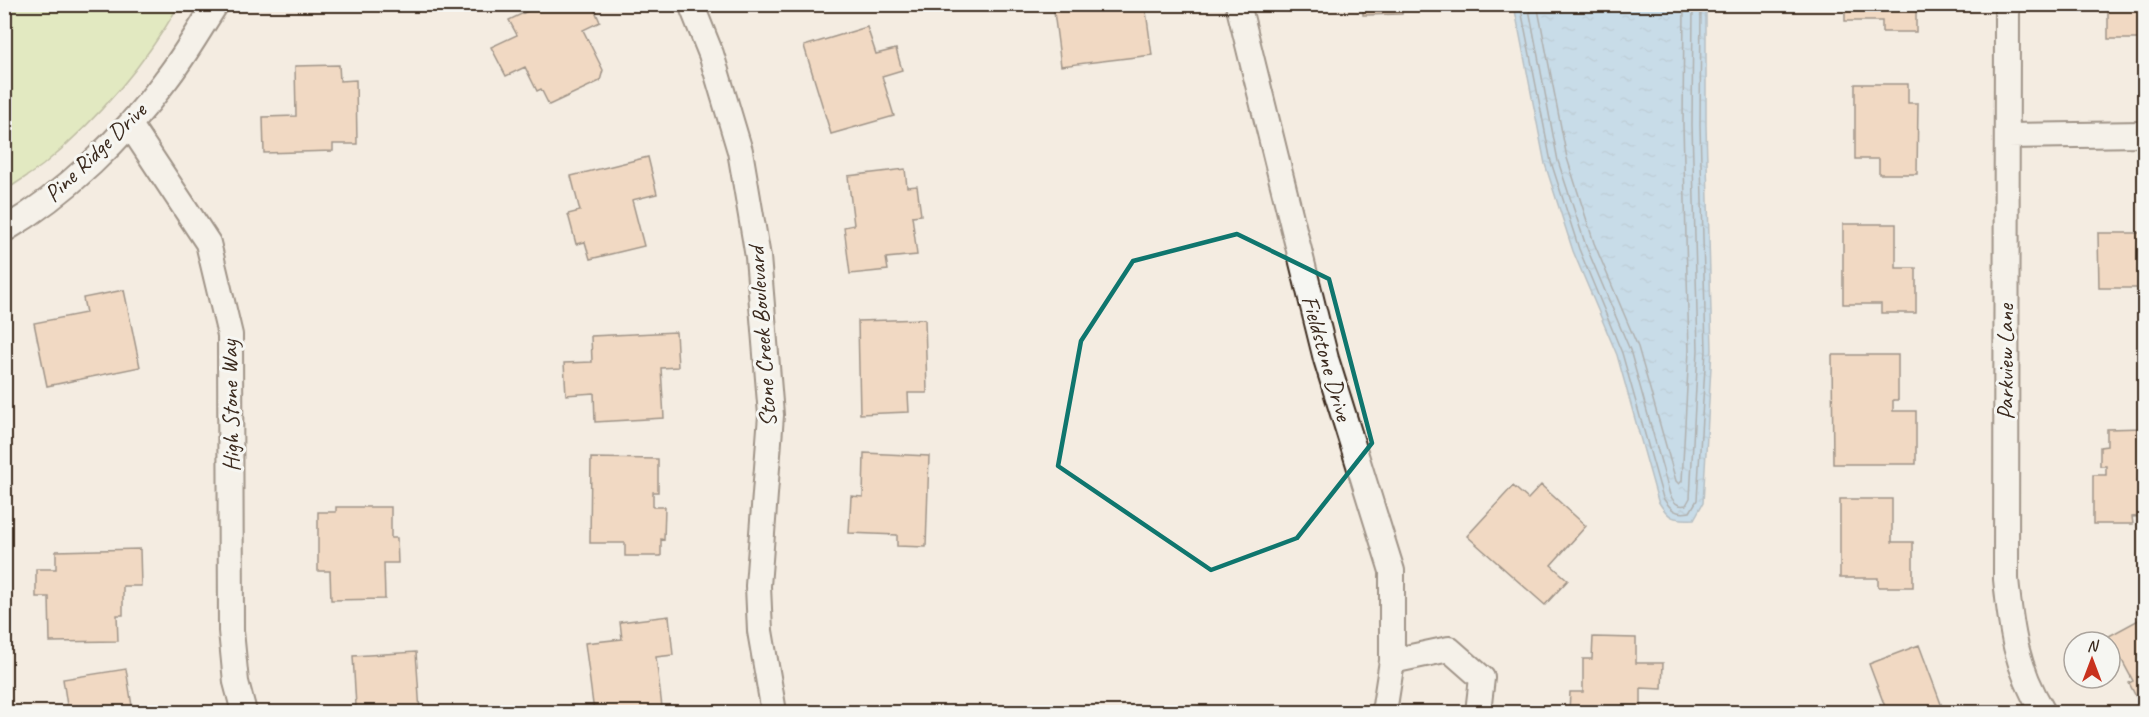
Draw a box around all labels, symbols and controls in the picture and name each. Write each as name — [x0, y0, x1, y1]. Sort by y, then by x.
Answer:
street label: Pine Ridge Drive — [37, 94, 154, 208]
street label: Stone Creek Boulevard — [740, 242, 783, 428]
street label: Fieldstone Drive — [1295, 292, 1360, 426]
street label: Parkview Lane — [1990, 302, 2020, 420]
street label: High Stone Way — [214, 338, 246, 472]
north arrow — [2062, 630, 2122, 690]
text: N — [2087, 636, 2100, 656]

